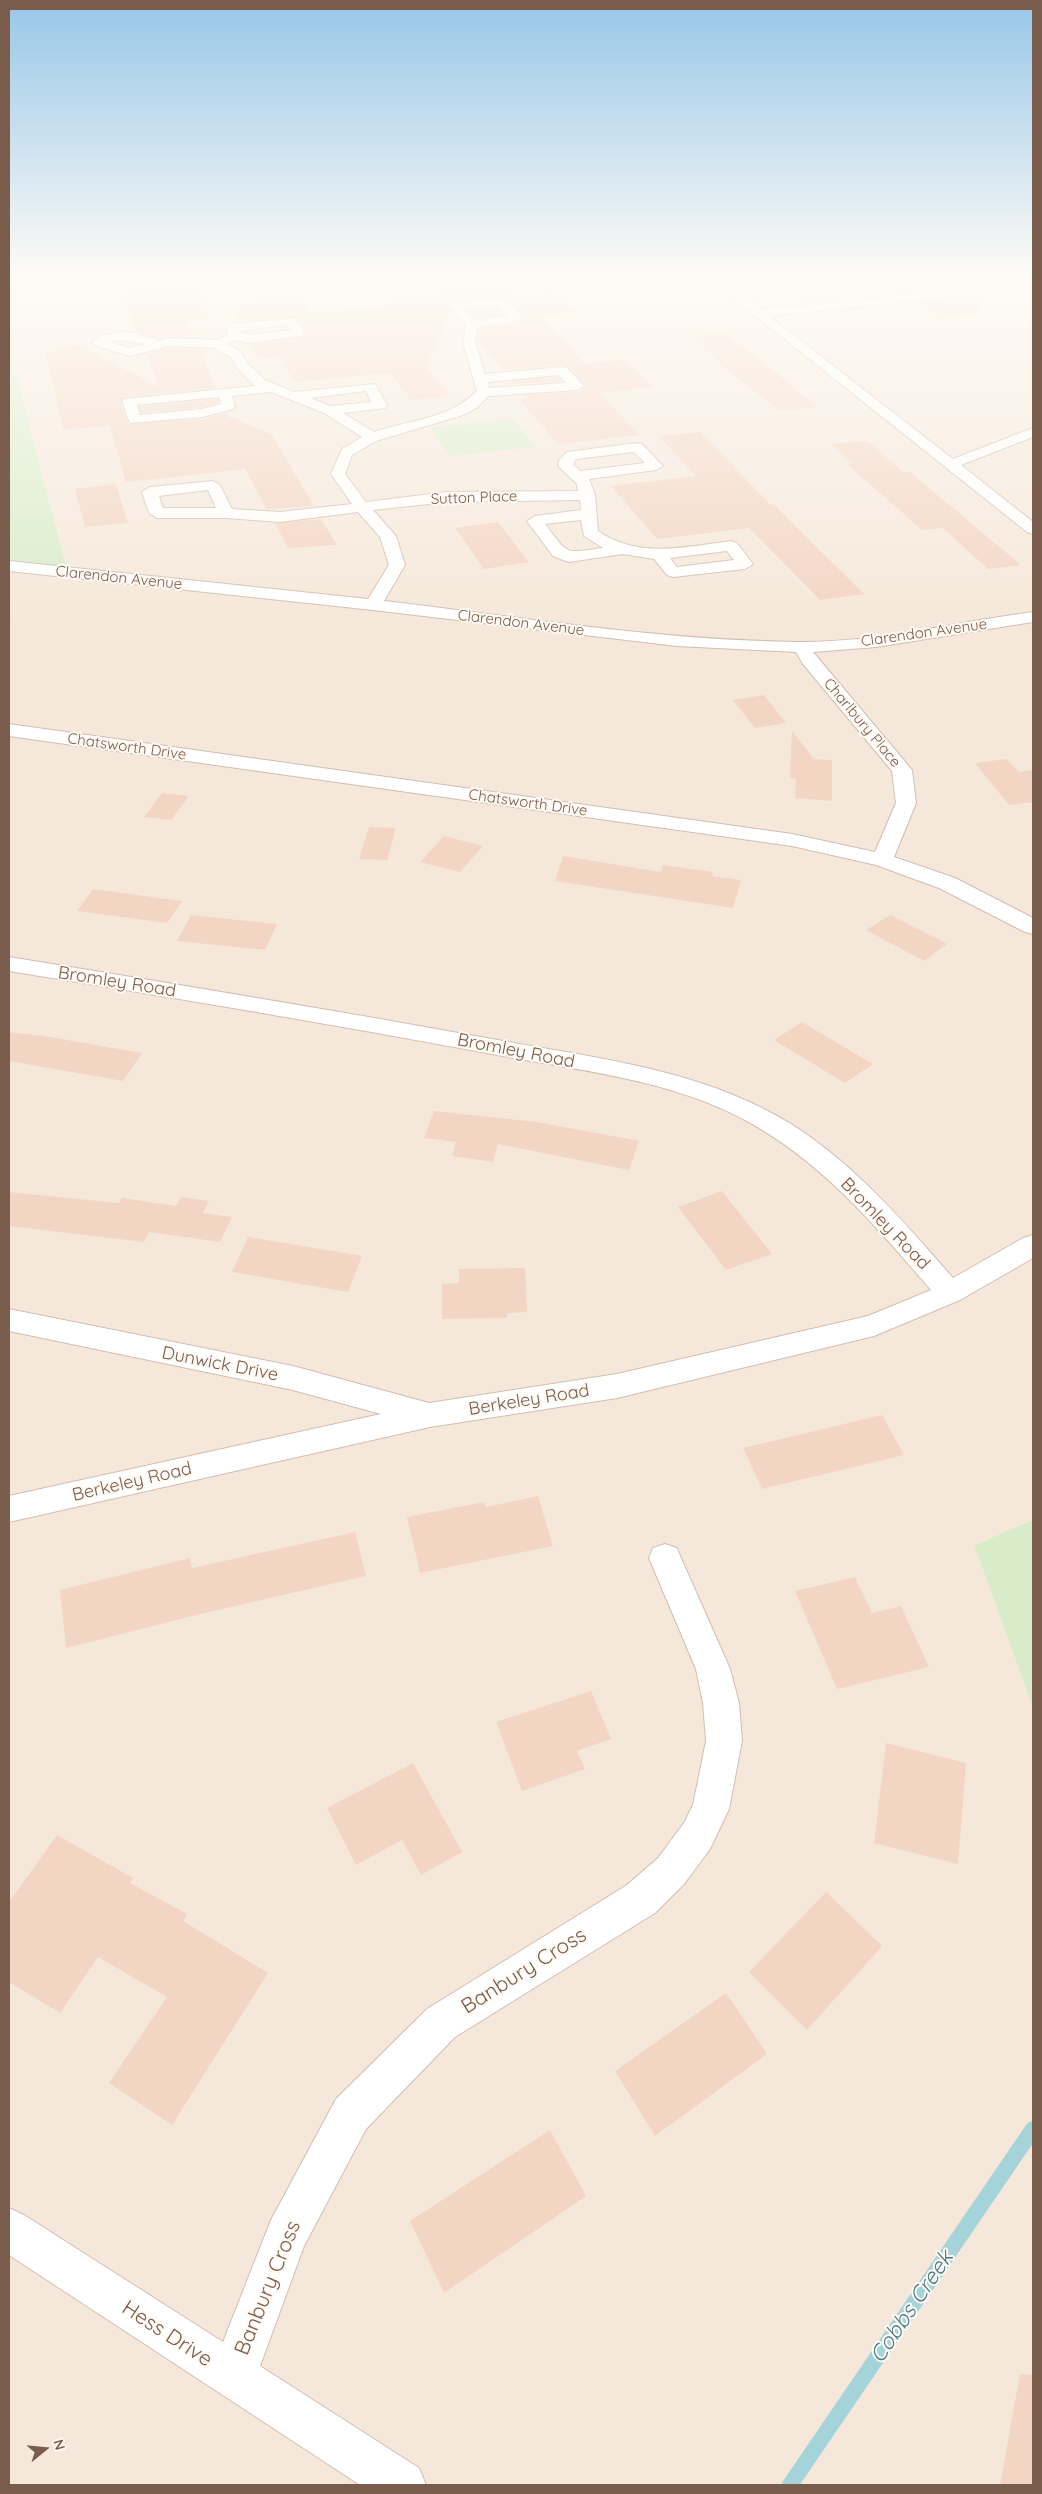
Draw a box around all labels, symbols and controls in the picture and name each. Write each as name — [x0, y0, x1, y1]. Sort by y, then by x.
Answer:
street label: Sutton Place — [430, 487, 518, 509]
street label: Clarendon Avenue — [55, 562, 183, 594]
street label: Clarendon Avenue — [457, 606, 585, 640]
street label: Clarendon Avenue — [860, 615, 988, 651]
street label: Charlbury Place — [820, 675, 904, 771]
street label: Chatsworth Drive — [66, 730, 188, 764]
street label: Chatsworth Drive — [467, 786, 589, 820]
street label: Bromley Road — [56, 962, 178, 1002]
street label: Bromley Road — [455, 1029, 577, 1073]
street label: Bromley Road — [836, 1174, 934, 1274]
street label: Dunwick Drive — [160, 1342, 280, 1386]
street label: Berkeley Road — [467, 1380, 591, 1420]
street label: Berkeley Road — [70, 1458, 194, 1506]
street label: Banbury Cross — [457, 1923, 591, 2019]
street label: Banbury Cross — [230, 2217, 306, 2359]
water label: Cobbs Creek — [865, 2246, 959, 2368]
street label: Hess Drive — [117, 2295, 217, 2373]
north arrow — [20, 2424, 70, 2474]
text: N — [49, 2437, 69, 2452]

